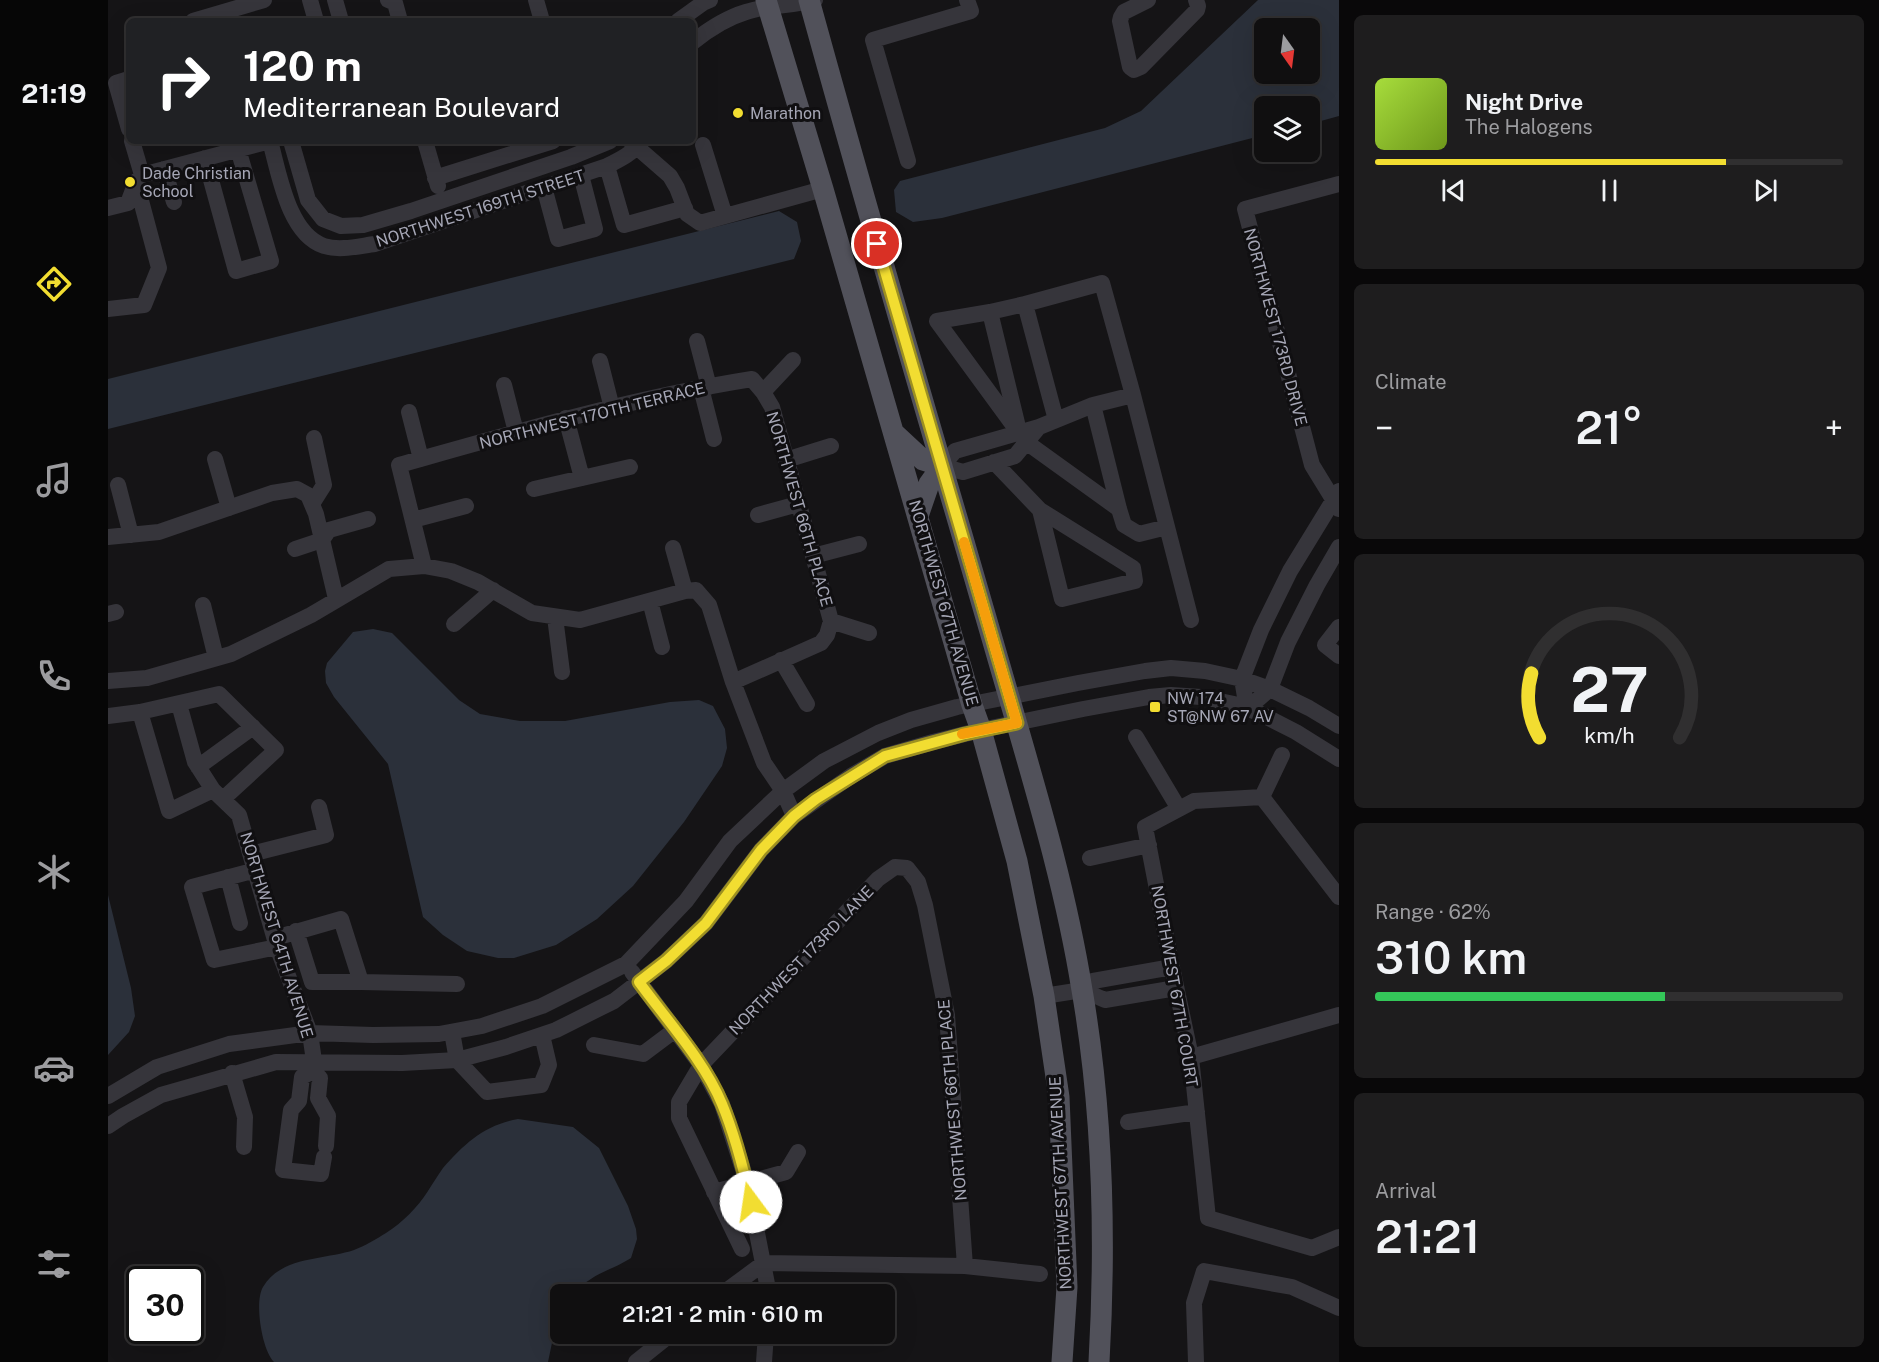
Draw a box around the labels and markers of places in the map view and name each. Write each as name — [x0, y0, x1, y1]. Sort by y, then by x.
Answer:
place label: Marathon — [750, 104, 821, 123]
marker: Marathon — [731, 106, 745, 120]
place label: Dade Christian School — [142, 164, 251, 201]
marker: Dade Christian School — [123, 175, 137, 189]
pin — [851, 218, 902, 269]
place label: NW 174 ST@NW 67 AV — [1167, 689, 1274, 726]
marker: NW 174 ST@NW 67 AV — [1148, 700, 1162, 714]

